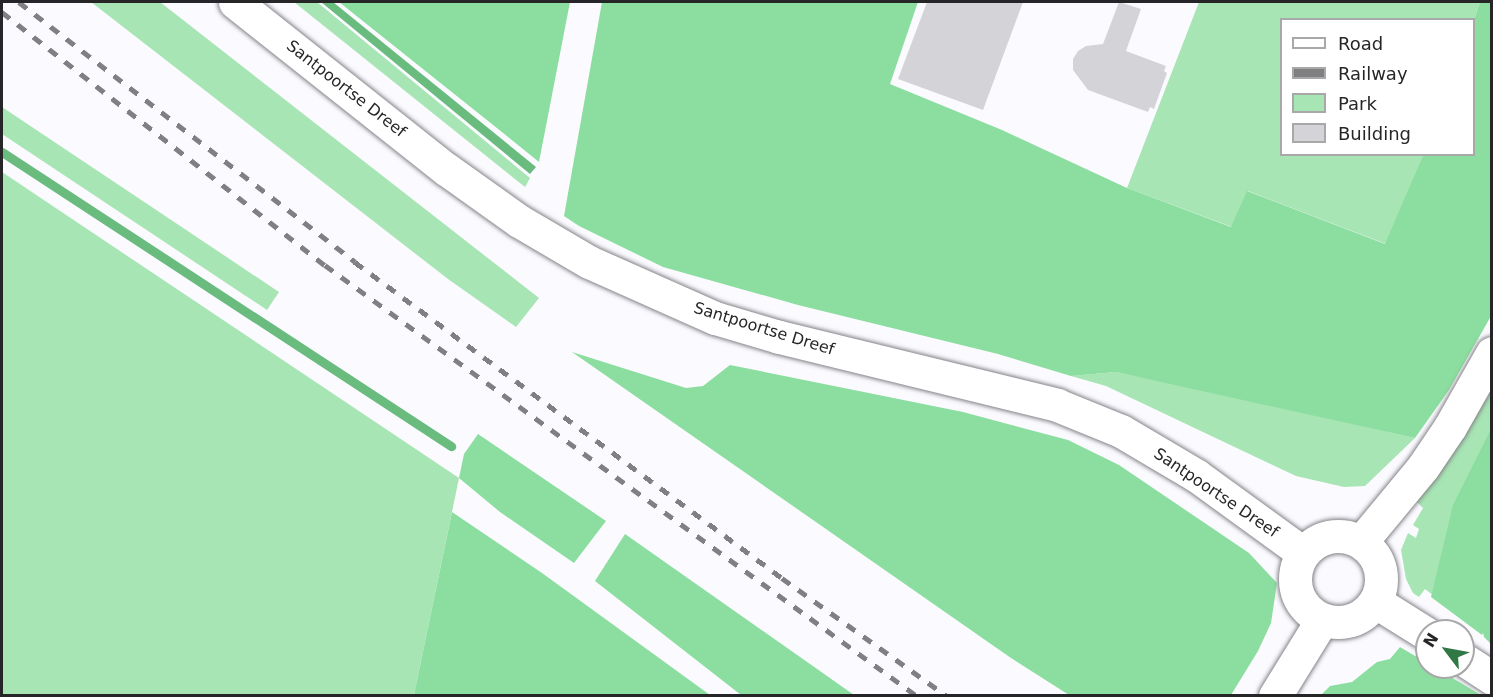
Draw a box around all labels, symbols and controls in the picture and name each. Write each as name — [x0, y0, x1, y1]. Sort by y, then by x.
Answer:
legend — [1280, 18, 1475, 156]
text: Road — [1338, 33, 1383, 54]
street label: Santpoortse Dreef — [283, 36, 409, 142]
text: Railway — [1338, 63, 1408, 84]
text: Park — [1338, 93, 1377, 114]
text: Building — [1338, 123, 1411, 144]
street label: Santpoortse Dreef — [691, 298, 837, 360]
street label: Santpoortse Dreef — [1150, 444, 1282, 542]
north arrow — [1415, 619, 1475, 679]
text: N — [1419, 630, 1443, 651]

